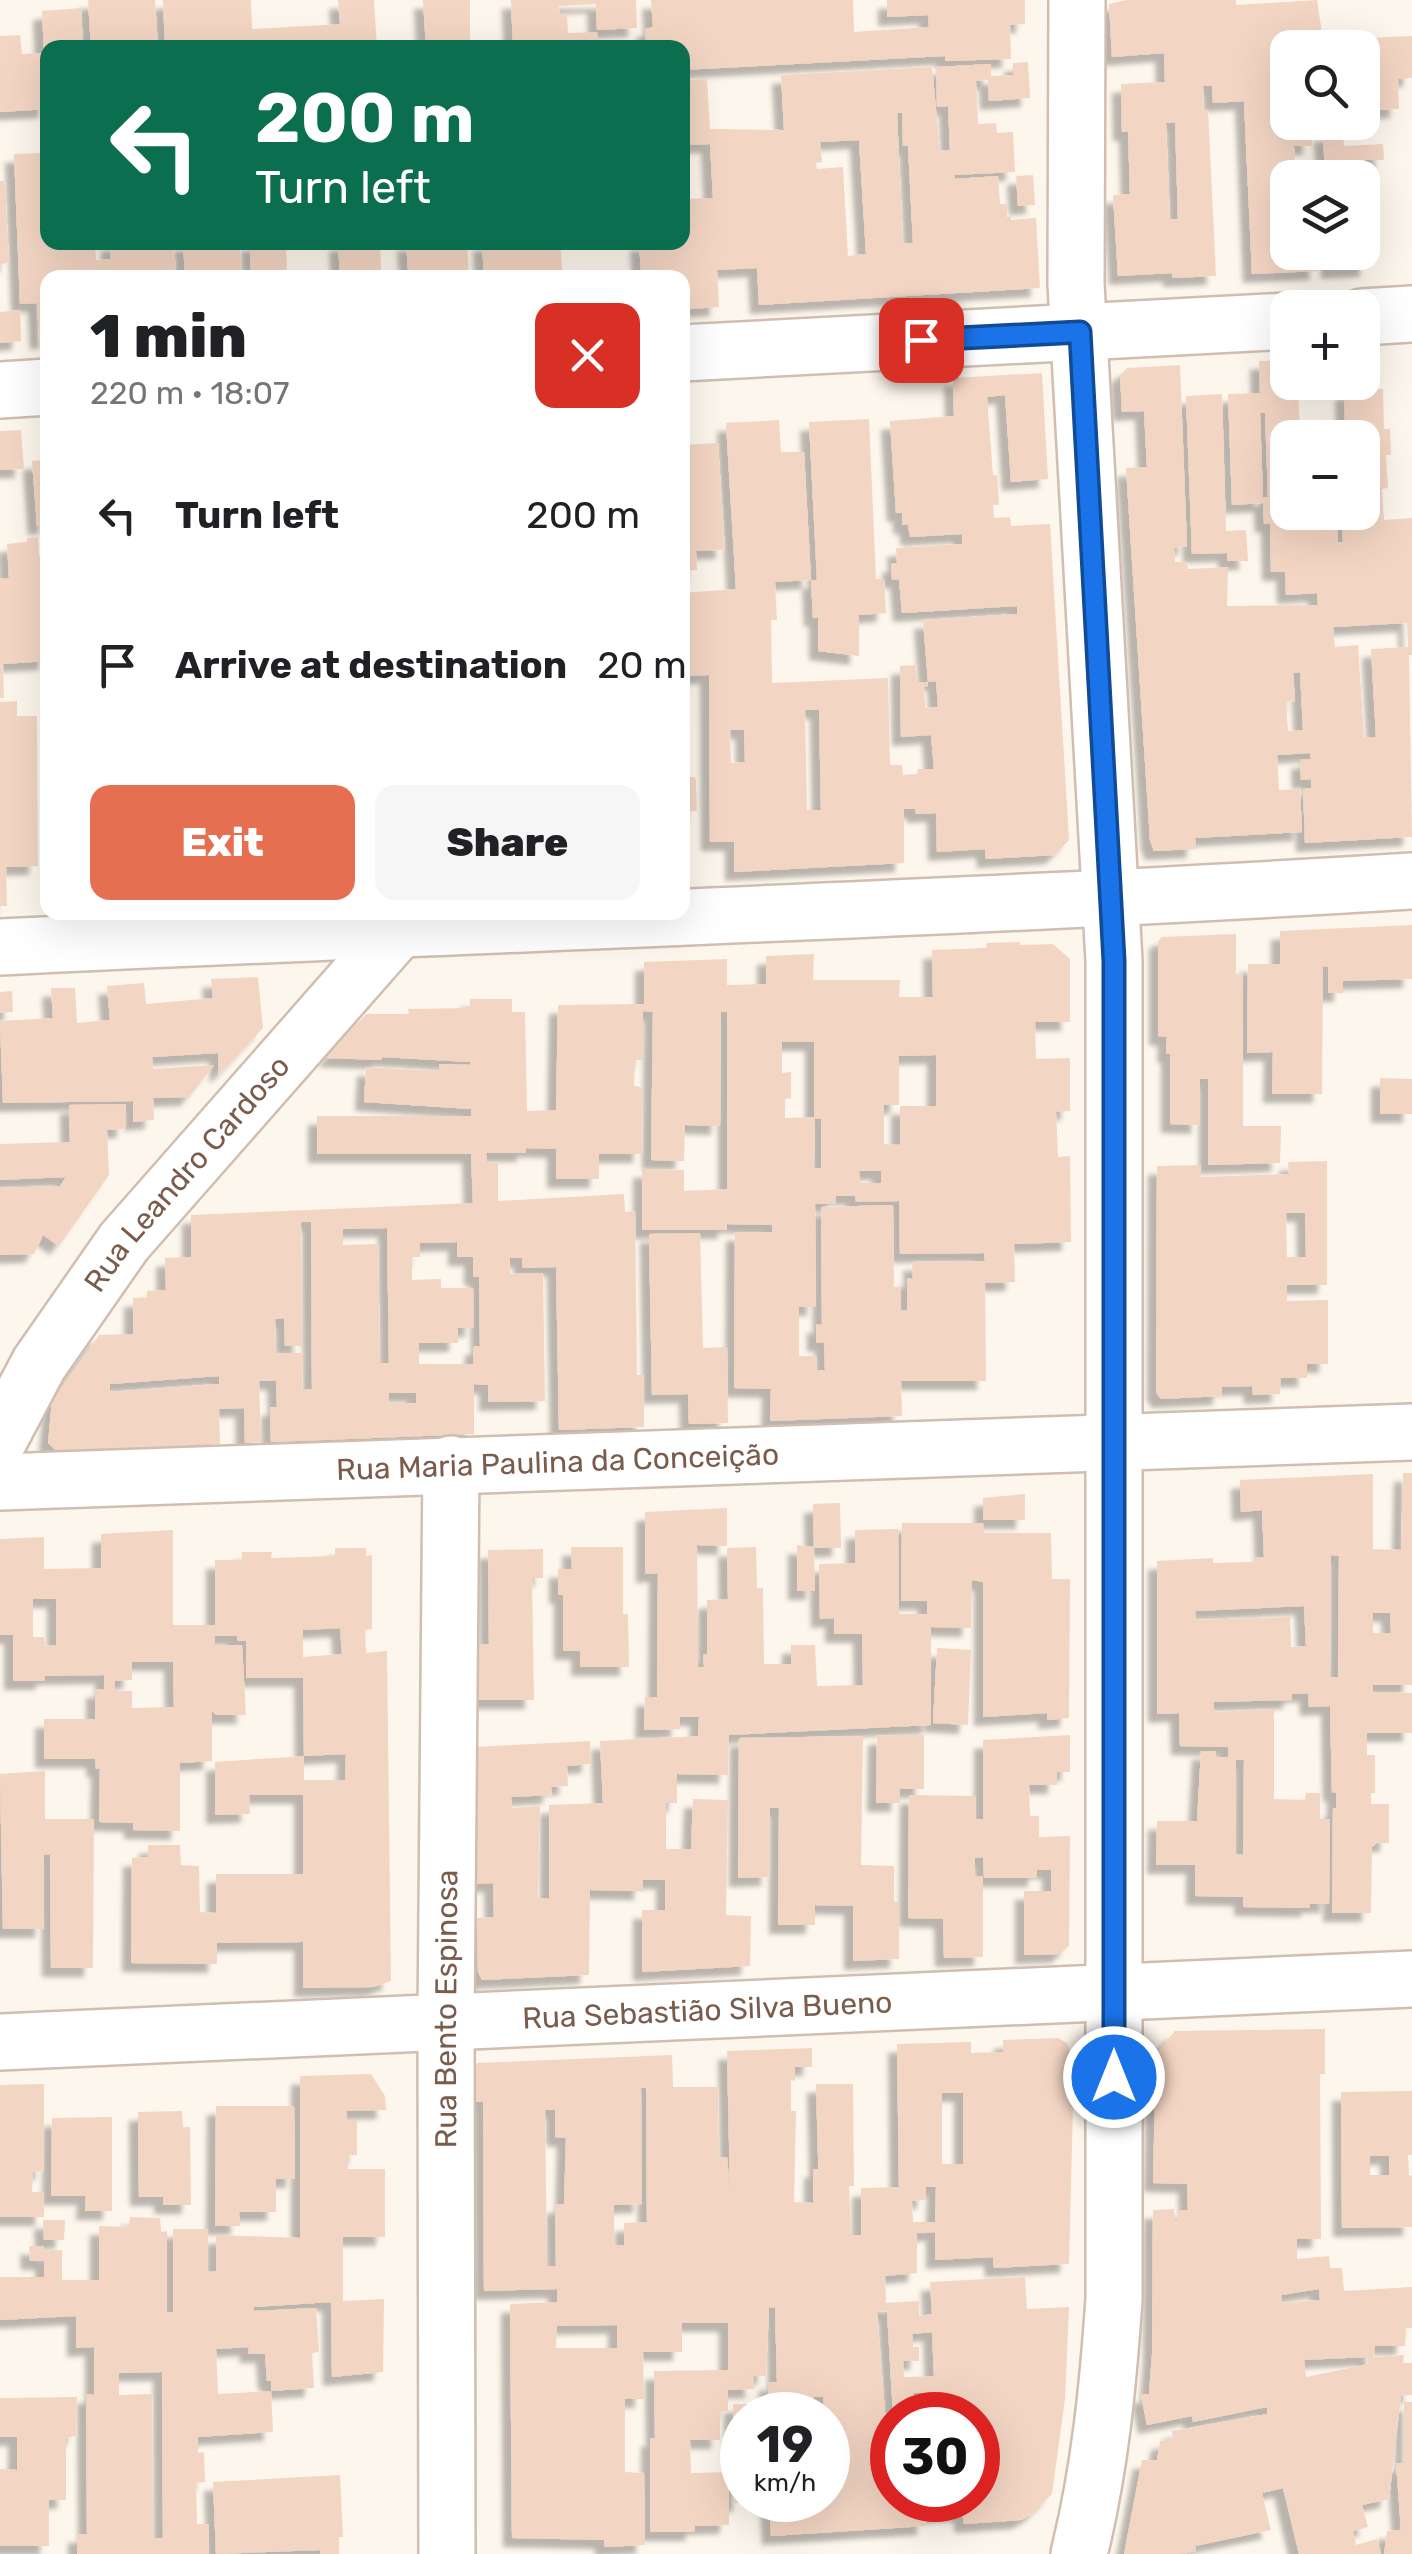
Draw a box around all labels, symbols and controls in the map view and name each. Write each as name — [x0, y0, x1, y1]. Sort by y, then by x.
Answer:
map controls — [1270, 30, 1380, 530]
button: search — [1270, 30, 1380, 140]
text: 200 m — [255, 77, 475, 160]
icon: left — [90, 80, 220, 210]
button: layers — [1270, 160, 1380, 270]
text: Turn left — [255, 161, 431, 214]
button: + — [1270, 290, 1380, 400]
pin — [879, 298, 964, 383]
text: 1 min — [90, 301, 247, 372]
button: close — [535, 303, 640, 408]
icon: arrive — [894, 313, 949, 368]
text: 220 m · 18:07 — [90, 374, 289, 412]
button: − — [1270, 420, 1380, 530]
icon: left — [90, 488, 145, 543]
text: Turn left — [175, 492, 339, 538]
text: 200 m — [526, 492, 640, 538]
icon: arrive — [90, 638, 145, 693]
text: Arrive at destination — [175, 642, 567, 688]
text: 20 m — [597, 642, 687, 688]
button: Exit — [90, 785, 355, 900]
button: Share — [375, 785, 640, 900]
street label: Rua Leandro Cardoso — [77, 1048, 297, 1299]
street label: Rua Maria Paulina da Conceição — [336, 1436, 780, 1488]
street label: Rua Bento Espinosa — [428, 1869, 465, 2148]
street label: Rua Sebastião Silva Bueno — [521, 1984, 893, 2037]
position arrow — [1062, 2025, 1166, 2129]
speed limit sign: 30 — [870, 2392, 1000, 2522]
text: 19 — [757, 2415, 813, 2475]
text: km/h — [754, 2468, 816, 2497]

